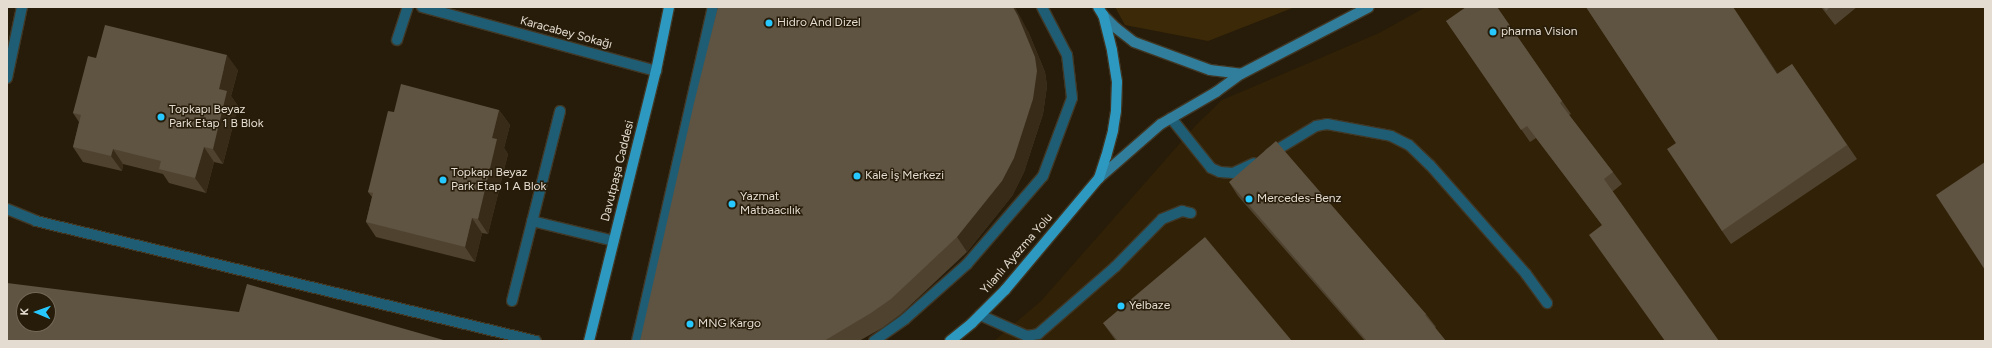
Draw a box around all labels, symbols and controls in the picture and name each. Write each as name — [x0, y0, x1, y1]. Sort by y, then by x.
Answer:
street label: Karacabey Sokağı — [518, 14, 614, 52]
place label: Hidro And Dizel — [777, 16, 861, 30]
marker: Hidro And Dizel — [764, 18, 774, 28]
place label: pharma Vision — [1501, 25, 1577, 39]
marker: pharma Vision — [1488, 27, 1498, 37]
place label: Topkapı Beyaz Park Etap 1 B Blok — [169, 103, 264, 131]
marker: Topkapı Beyaz Park Etap 1 B Blok — [156, 112, 166, 122]
street label: Davutpaşa Caddesi — [598, 119, 638, 223]
place label: Topkapı Beyaz Park Etap 1 A Blok — [451, 166, 546, 194]
place label: Kale İş Merkezi — [865, 169, 944, 183]
marker: Kale İş Merkezi — [852, 171, 862, 181]
marker: Topkapı Beyaz Park Etap 1 A Blok — [438, 175, 448, 185]
place label: Yazmat Matbaacılık — [740, 190, 801, 218]
place label: Mercedes-Benz — [1257, 192, 1341, 206]
marker: Mercedes-Benz — [1244, 194, 1254, 204]
marker: Yazmat Matbaacılık — [727, 199, 737, 209]
street label: Yılanlı Ayazma Yolu — [978, 211, 1056, 297]
north arrow — [16, 292, 56, 332]
place label: Yelbaze — [1129, 299, 1170, 313]
marker: Yelbaze — [1116, 301, 1126, 311]
text: K — [18, 308, 31, 315]
place label: MNG Kargo — [698, 317, 761, 331]
marker: MNG Kargo — [685, 319, 695, 329]

